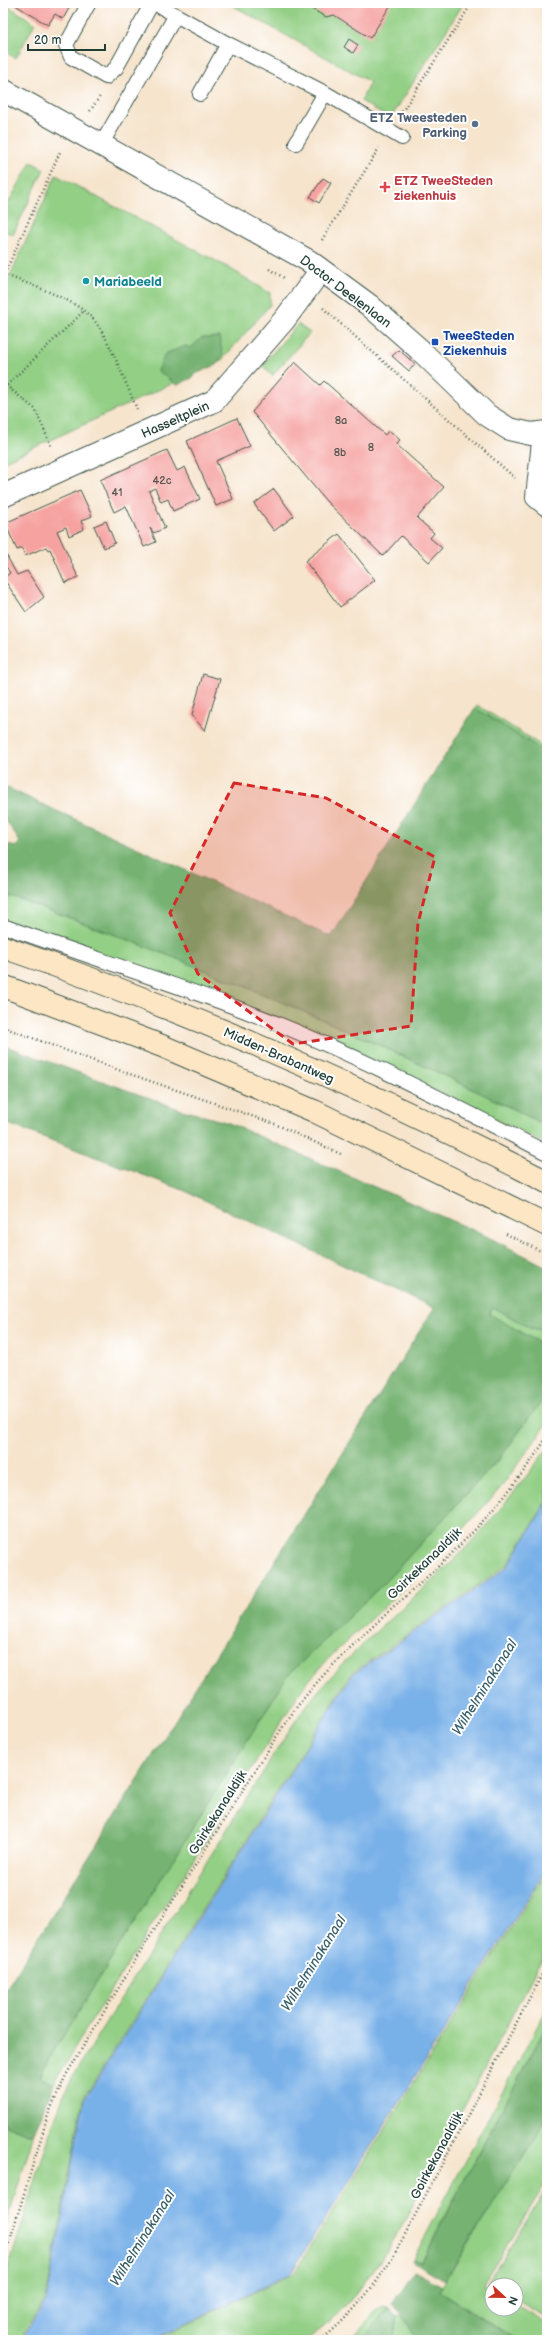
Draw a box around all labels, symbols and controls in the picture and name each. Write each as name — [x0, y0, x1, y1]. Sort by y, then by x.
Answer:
scale bar — [28, 26, 105, 52]
text: 20 m — [34, 33, 61, 48]
place label: ETZ Tweesteden Parking — [370, 110, 467, 141]
marker: ETZ Tweesteden Parking — [470, 119, 480, 129]
place label: ETZ TweeSteden ziekenhuis — [394, 173, 493, 204]
marker: ETZ TweeSteden ziekenhuis — [379, 181, 391, 193]
street label: Doctor Deelenlaan — [297, 252, 394, 331]
place label: Mariabeeld — [94, 274, 162, 290]
marker: Mariabeeld — [81, 276, 91, 286]
place label: TweeSteden Ziekenhuis — [443, 328, 515, 359]
marker: TweeSteden Ziekenhuis — [430, 337, 440, 347]
street label: Hasseltplein — [139, 398, 212, 442]
house number: 8a — [335, 414, 347, 427]
house number: 8 — [368, 441, 374, 454]
house number: 8b — [334, 446, 346, 459]
house number: 42c — [152, 474, 172, 487]
house number: 41 — [112, 486, 122, 499]
street label: Midden-Brabantweg — [221, 1024, 336, 1088]
street label: Goirkekanaaldijk — [384, 1524, 466, 1603]
water label: Wilhelminakanaal — [448, 1636, 521, 1738]
street label: Goirkekanaaldijk — [185, 1767, 251, 1858]
water label: Wilhelminakanaal — [277, 1912, 350, 2014]
street label: Goirkekanaaldijk — [407, 2108, 467, 2202]
water label: Wilhelminakanaal — [106, 2187, 179, 2289]
north arrow — [484, 2277, 524, 2317]
text: N — [505, 2294, 520, 2307]

